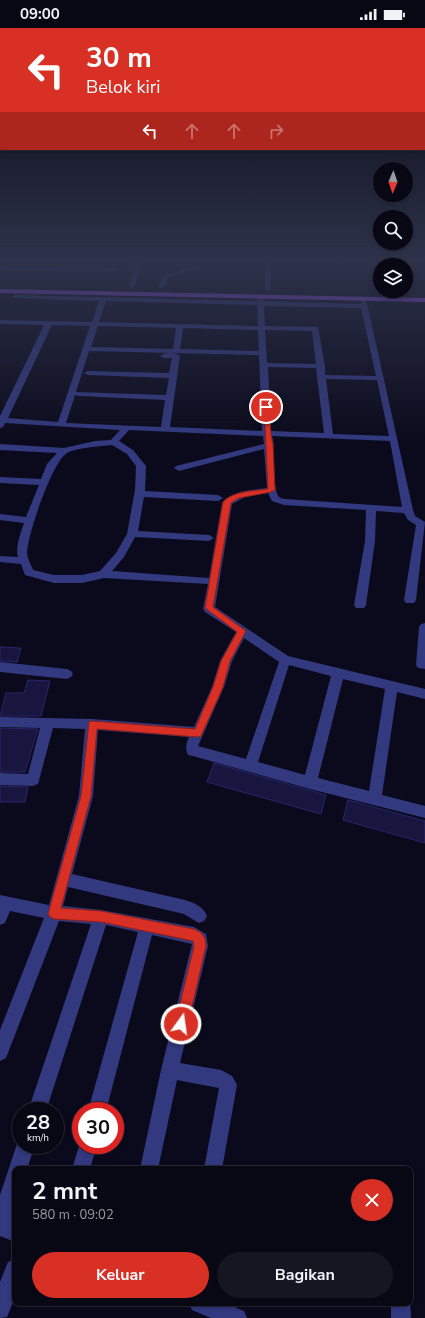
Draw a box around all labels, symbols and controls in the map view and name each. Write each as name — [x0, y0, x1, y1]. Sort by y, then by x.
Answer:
text: 09:00 — [20, 4, 60, 24]
text: 30 m — [86, 39, 152, 77]
icon: left — [20, 44, 72, 96]
text: Belok kiri — [86, 75, 160, 99]
icon: left — [139, 120, 161, 142]
icon: ahead — [181, 120, 203, 142]
icon: ahead — [223, 120, 245, 142]
icon: right — [265, 120, 287, 142]
north arrow — [373, 162, 413, 202]
map controls — [373, 162, 413, 298]
button: search — [373, 210, 413, 250]
button: layers — [373, 258, 413, 298]
pin — [249, 390, 283, 424]
icon: arrive — [255, 396, 277, 418]
position arrow — [160, 1003, 202, 1045]
speed limit sign: 30 — [72, 1102, 124, 1154]
text: 28 — [26, 1109, 50, 1136]
text: km/h — [27, 1131, 49, 1145]
text: 2 mnt — [32, 1175, 97, 1207]
button: close — [351, 1179, 393, 1221]
text: 580 m · 09:02 — [32, 1206, 114, 1224]
button: Keluar — [32, 1252, 209, 1298]
button: Bagikan — [217, 1252, 393, 1298]

